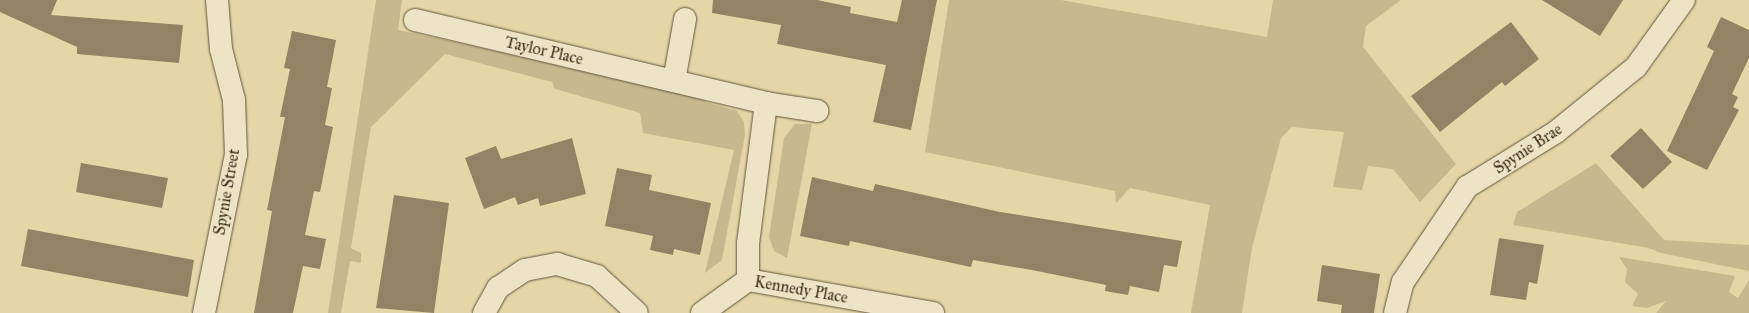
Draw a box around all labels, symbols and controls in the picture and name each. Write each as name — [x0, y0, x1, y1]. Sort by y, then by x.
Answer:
street label: Taylor Place — [503, 33, 585, 69]
street label: Spynie Brae — [1490, 120, 1566, 178]
street label: Spynie Street — [210, 147, 244, 237]
street label: Kennedy Place — [753, 272, 849, 308]

